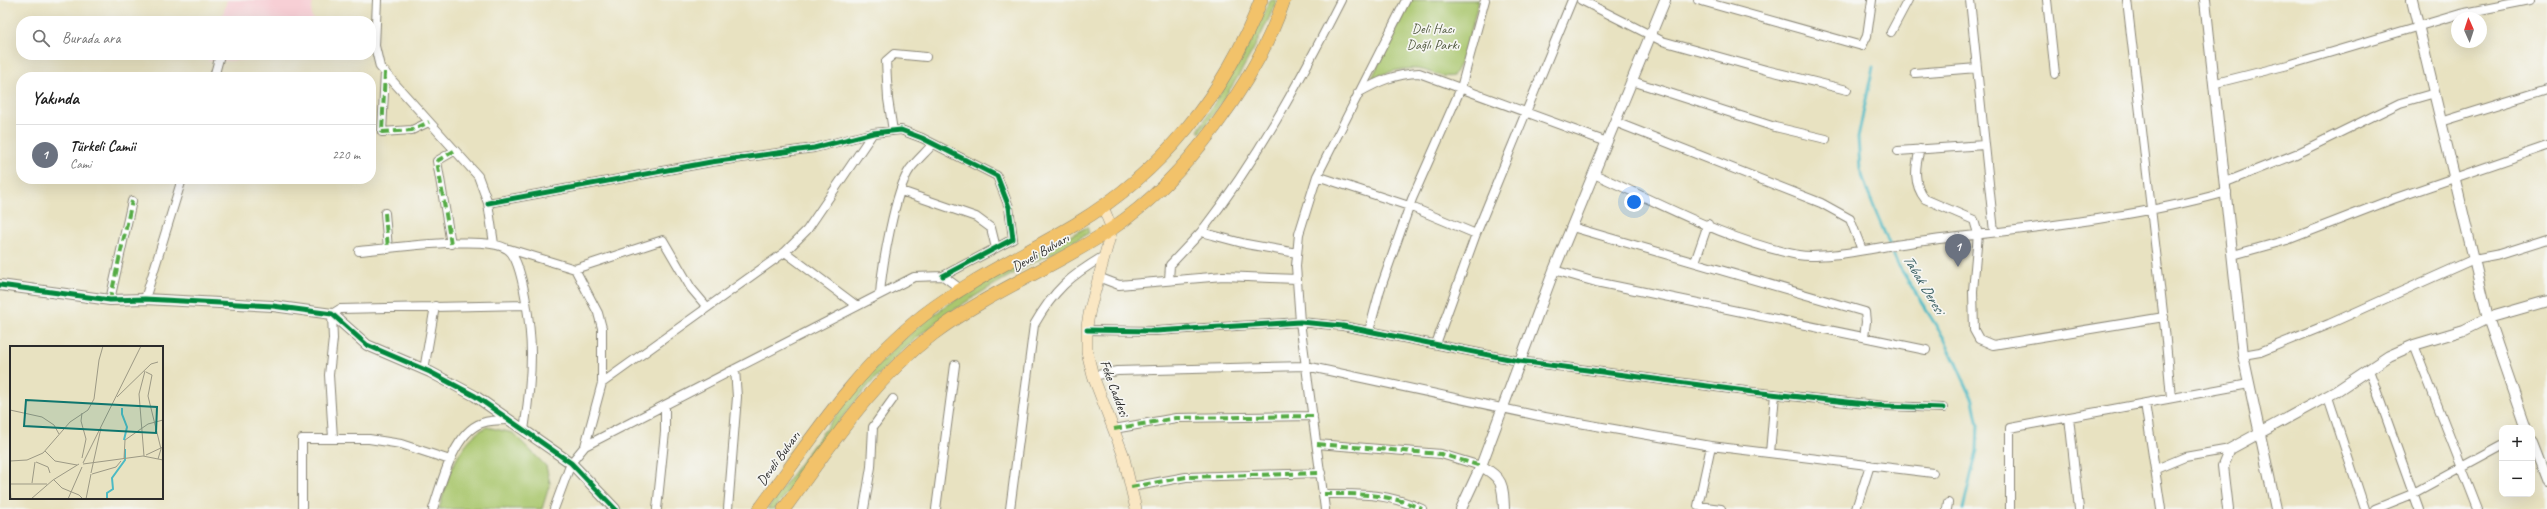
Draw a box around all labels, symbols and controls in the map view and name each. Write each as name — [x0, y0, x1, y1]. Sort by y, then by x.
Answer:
north arrow — [2451, 12, 2487, 48]
search box — [16, 16, 376, 60]
park label: Deli Hacı Dağlı Parkı — [1407, 20, 1461, 53]
icon: search — [30, 27, 52, 49]
text: Burada ara — [62, 29, 120, 48]
text: Yakında — [32, 88, 79, 109]
text: Türkeli Camii — [70, 137, 136, 156]
text: 1 — [42, 147, 48, 163]
text: 220 m — [332, 147, 360, 163]
text: Cami — [70, 156, 92, 172]
your location — [1624, 192, 1644, 212]
street label: Develi Bulvarı — [1009, 229, 1073, 276]
pin: 1 — [1945, 234, 1971, 267]
water label: Tabak Deresi — [1899, 251, 1951, 321]
inset map — [10, 346, 163, 499]
street label: Feke Caddesi — [1096, 357, 1133, 421]
map controls — [2499, 425, 2535, 497]
button: + — [2499, 425, 2535, 461]
street label: Develi Bulvarı — [753, 427, 805, 489]
button: − — [2499, 461, 2535, 497]

